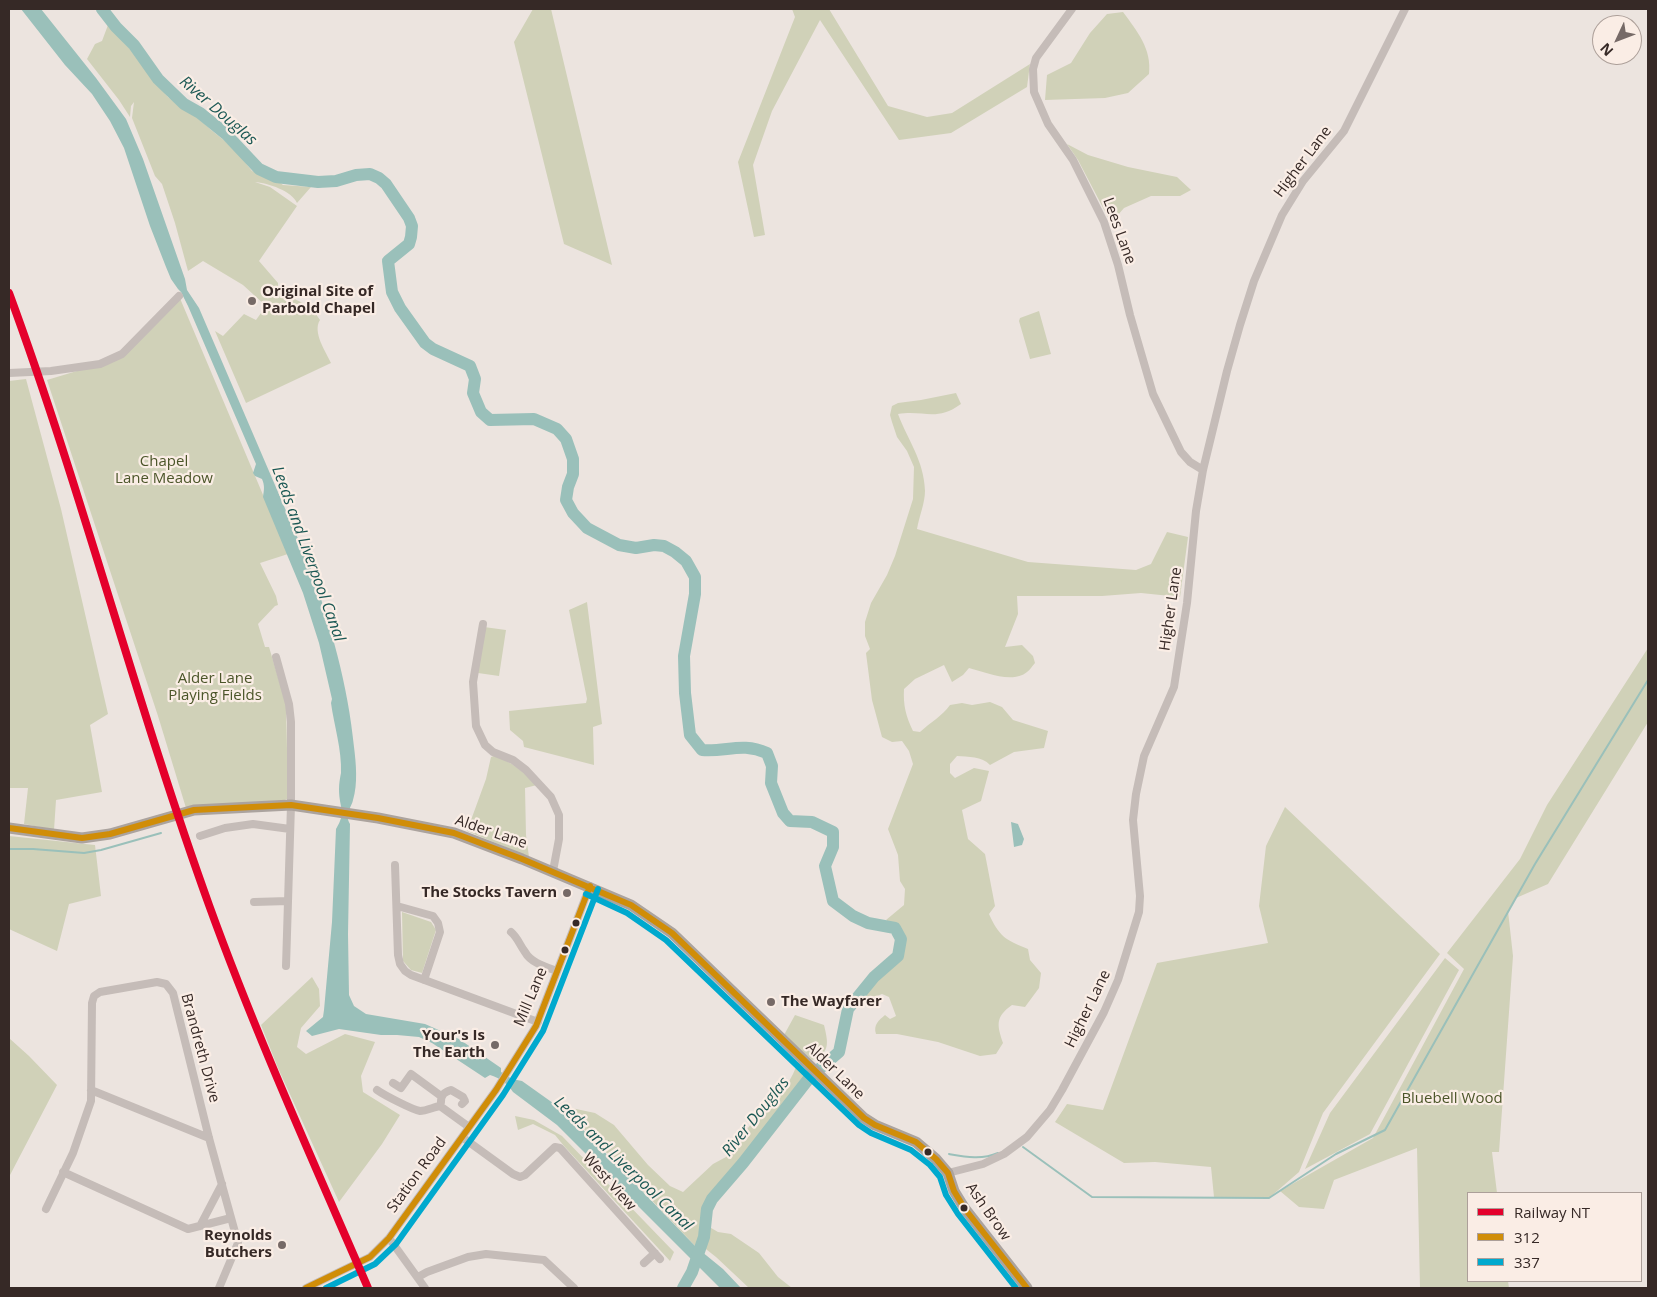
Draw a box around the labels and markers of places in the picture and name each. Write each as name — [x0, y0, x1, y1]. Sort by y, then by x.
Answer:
place label: Original Site of Parbold Chapel — [262, 283, 375, 318]
marker: Original Site of Parbold Chapel — [246, 295, 258, 307]
place label: The Stocks Tavern — [421, 884, 557, 902]
marker: The Stocks Tavern — [561, 887, 573, 899]
unlabelled marker — [571, 918, 581, 928]
unlabelled marker — [560, 945, 570, 955]
place label: The Wayfarer — [781, 993, 882, 1011]
marker: The Wayfarer — [765, 996, 777, 1008]
place label: Your's Is The Earth — [413, 1027, 485, 1062]
marker: Your's Is The Earth — [489, 1039, 501, 1051]
unlabelled marker — [923, 1147, 933, 1157]
unlabelled marker — [959, 1203, 969, 1213]
place label: Reynolds Butchers — [204, 1227, 272, 1262]
marker: Reynolds Butchers — [276, 1239, 288, 1251]

